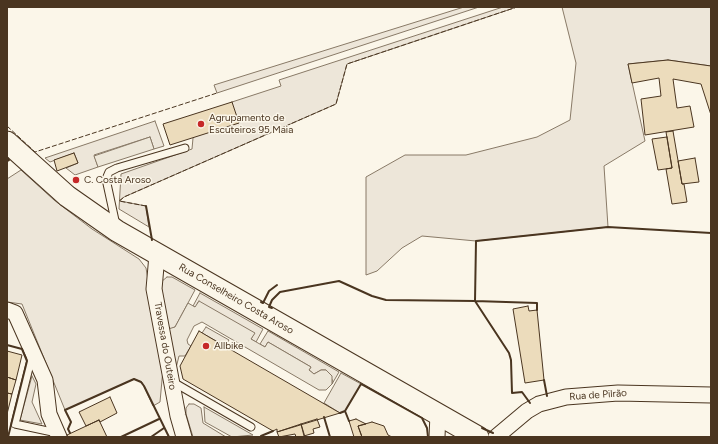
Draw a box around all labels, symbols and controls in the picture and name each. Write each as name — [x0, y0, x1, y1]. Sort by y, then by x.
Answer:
place label: Agrupamento de Escuteiros 95 Maia — [209, 112, 293, 136]
marker: Agrupamento de Escuteiros 95 Maia — [196, 119, 206, 129]
place label: C. Costa Aroso — [84, 174, 151, 186]
marker: C. Costa Aroso — [71, 175, 81, 185]
street label: Rua Conselheiro Costa Aroso — [176, 261, 296, 337]
street label: Travessa do Outeiro — [151, 301, 179, 391]
place label: Allbike — [214, 340, 244, 352]
marker: Allbike — [201, 341, 211, 351]
street label: Rua de Pilrão — [569, 387, 627, 403]

